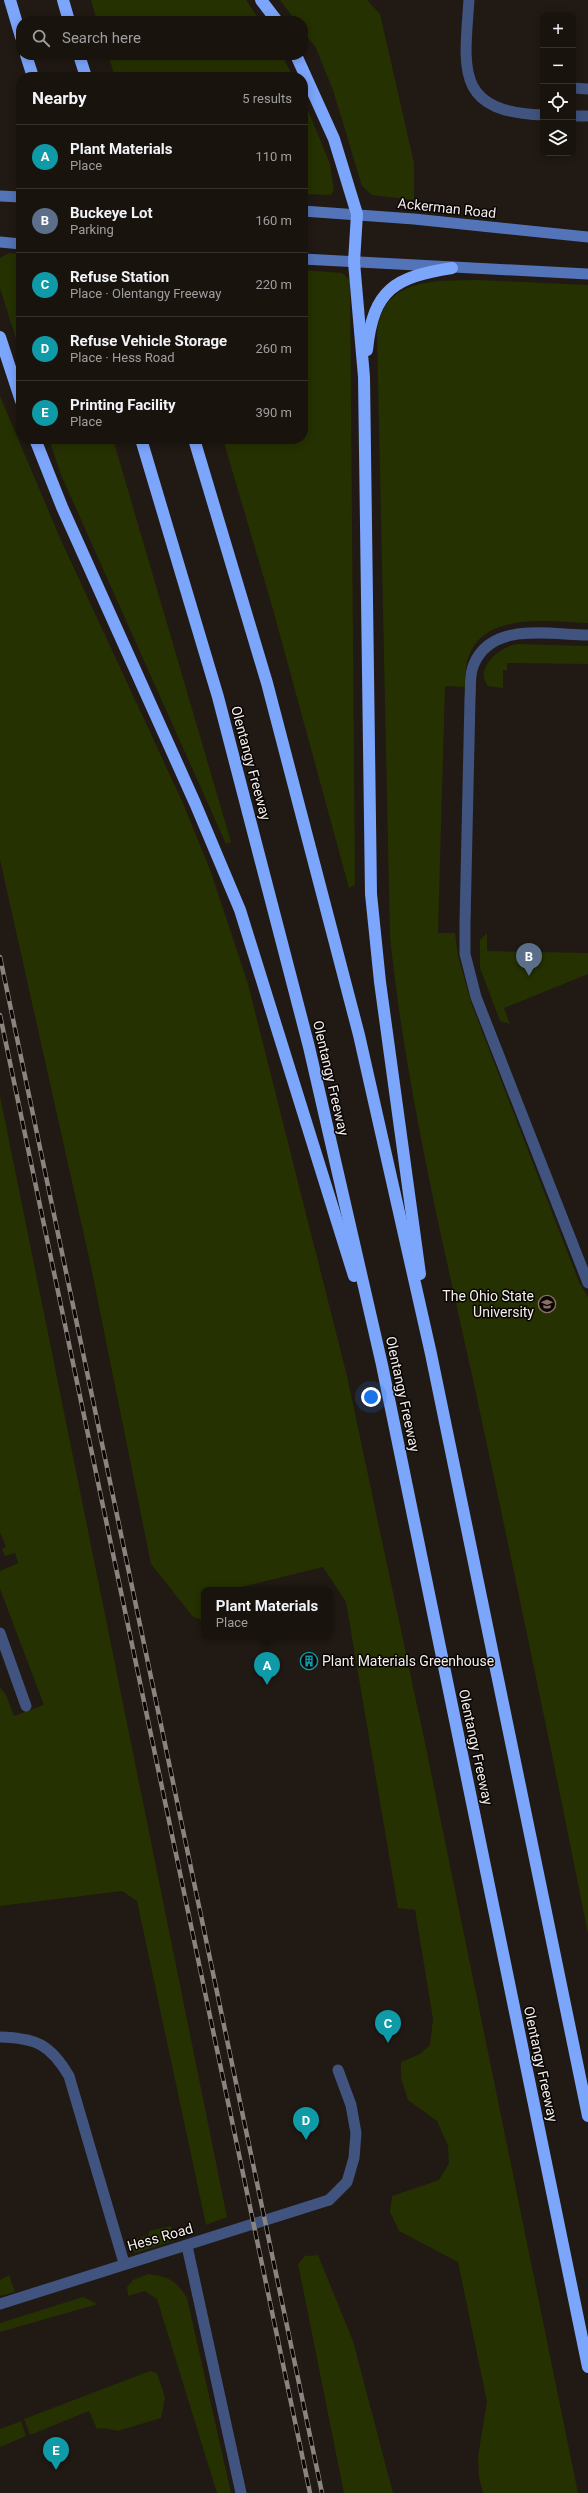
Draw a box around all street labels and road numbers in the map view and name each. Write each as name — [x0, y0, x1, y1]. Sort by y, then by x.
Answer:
street label: Ackerman Road — [397, 195, 497, 221]
street label: Olentangy Freeway — [228, 704, 274, 822]
street label: Olentangy Freeway — [310, 1019, 352, 1138]
street label: Olentangy Freeway — [383, 1335, 423, 1454]
street label: Olentangy Freeway — [456, 1688, 496, 1807]
street label: Olentangy Freeway — [521, 2005, 561, 2124]
street label: Hess Road — [125, 2220, 195, 2254]

